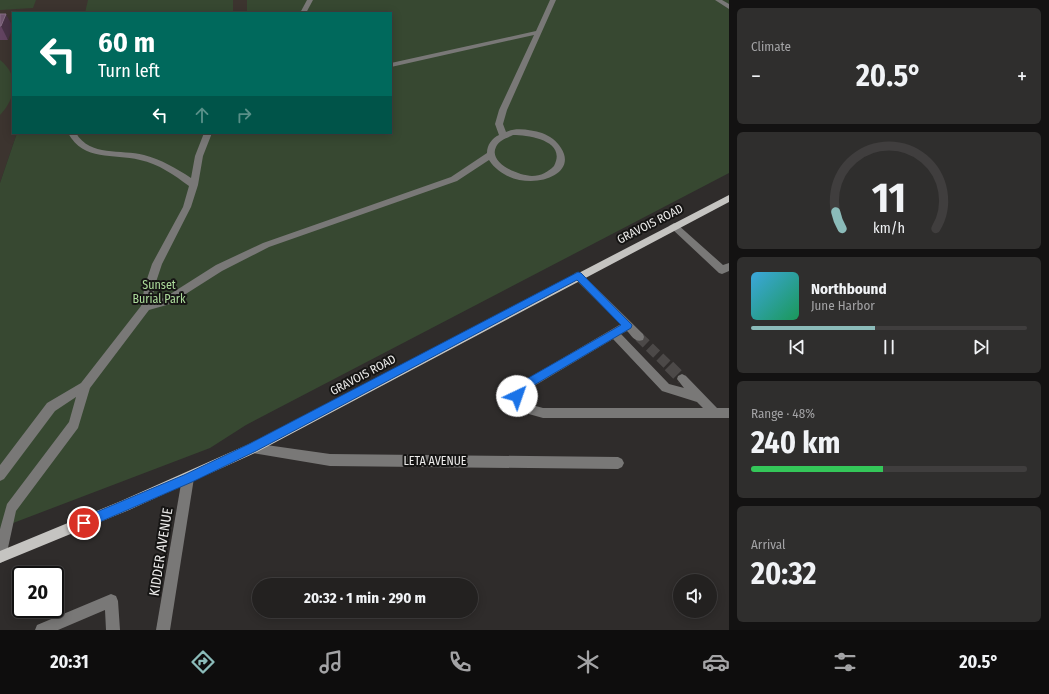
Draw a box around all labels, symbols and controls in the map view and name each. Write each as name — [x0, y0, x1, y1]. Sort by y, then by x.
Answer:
text: 60 m — [98, 26, 155, 59]
icon: left — [32, 28, 84, 80]
text: Climate — [751, 39, 791, 54]
text: 20.5° — [856, 58, 922, 94]
text: Turn left — [98, 60, 160, 82]
text: − — [751, 63, 761, 90]
text: + — [1017, 63, 1027, 90]
icon: left — [149, 104, 171, 126]
icon: ahead — [191, 104, 213, 126]
icon: right — [233, 104, 255, 126]
text: 11 — [872, 172, 906, 222]
street label: GRAVOIS ROAD — [615, 201, 685, 247]
text: km/h — [873, 219, 905, 236]
park label: Sunset Burial Park — [132, 278, 186, 306]
text: Northbound — [811, 280, 887, 298]
text: June Harbor — [811, 298, 875, 313]
icon: previous — [786, 336, 808, 358]
icon: pause — [878, 336, 900, 358]
icon: next — [970, 336, 992, 358]
street label: GRAVOIS ROAD — [328, 352, 398, 398]
position arrow — [496, 375, 538, 417]
text: Range · 48% — [751, 406, 815, 421]
text: 240 km — [751, 425, 841, 461]
street label: LETA AVENUE — [404, 454, 467, 468]
pin — [67, 506, 101, 540]
street label: KIDDER AVENUE — [146, 506, 176, 597]
icon: arrive — [73, 512, 95, 534]
text: Arrival — [751, 537, 785, 552]
text: 20:32 — [751, 556, 816, 592]
speed limit sign: 20 — [12, 566, 64, 618]
map controls — [673, 574, 717, 618]
button: sound — [673, 574, 717, 618]
text: 20:32 · 1 min · 290 m — [304, 589, 426, 607]
icon: directions — [189, 648, 217, 676]
icon: music — [317, 648, 345, 676]
icon: phone — [446, 648, 474, 676]
icon: climate — [574, 648, 602, 676]
icon: car — [702, 648, 730, 676]
icon: filters — [831, 648, 859, 676]
text: 20:31 — [50, 651, 89, 673]
text: 20.5° — [959, 651, 999, 673]

